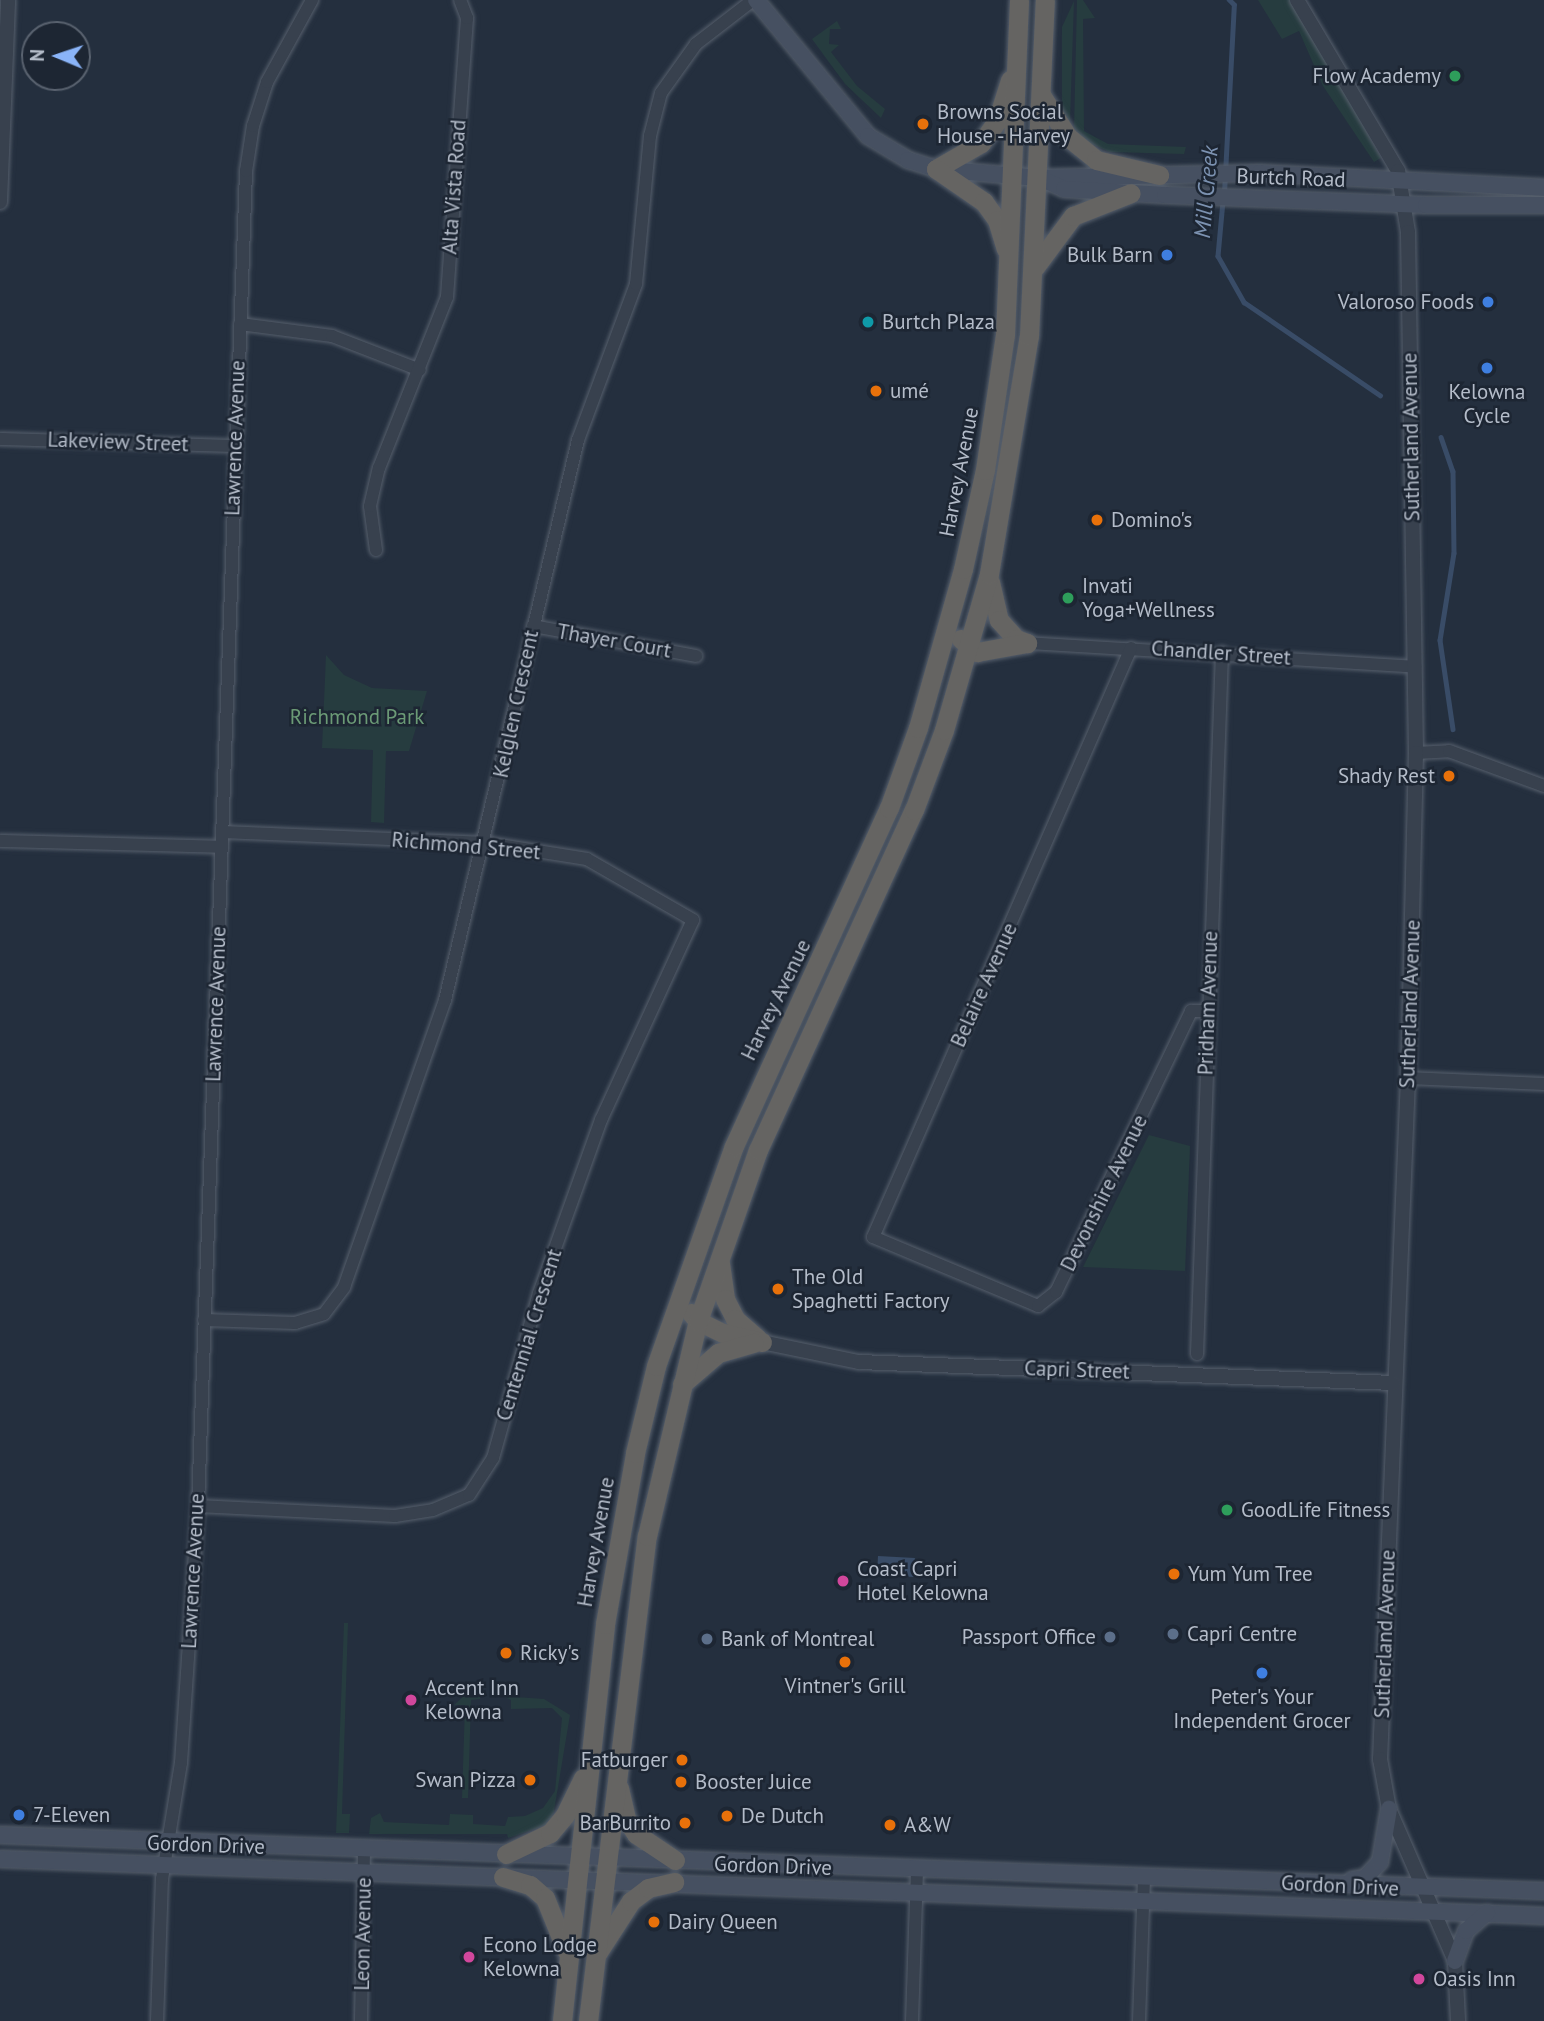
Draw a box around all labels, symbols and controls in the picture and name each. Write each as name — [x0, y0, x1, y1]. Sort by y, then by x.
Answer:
north arrow — [21, 21, 91, 91]
text: N — [25, 49, 49, 62]
place label: Flow Academy — [1311, 63, 1441, 89]
marker: Flow Academy — [1447, 68, 1463, 84]
place label: Browns Social House - Harvey — [937, 99, 1074, 149]
marker: Browns Social House - Harvey — [915, 116, 931, 132]
street label: Alta Vista Road — [437, 119, 471, 255]
water label: Mill Creek — [1188, 145, 1224, 239]
street label: Burtch Road — [1236, 164, 1346, 192]
place label: Bulk Barn — [1066, 242, 1153, 268]
marker: Bulk Barn — [1159, 247, 1175, 263]
place label: Valoroso Foods — [1338, 289, 1474, 315]
marker: Valoroso Foods — [1480, 294, 1496, 310]
place label: Burtch Plaza — [882, 309, 995, 335]
marker: Burtch Plaza — [860, 314, 876, 330]
street label: Sutherland Avenue — [1397, 352, 1425, 522]
street label: Lawrence Avenue — [220, 359, 250, 517]
marker: Kelowna Cycle — [1479, 360, 1495, 376]
place label: umé — [890, 378, 929, 404]
place label: Kelowna Cycle — [1449, 379, 1525, 429]
marker: umé — [868, 383, 884, 399]
street label: Harvey Avenue — [934, 404, 984, 540]
street label: Lakeview Street — [47, 427, 189, 457]
place label: Domino's — [1111, 507, 1192, 533]
marker: Domino's — [1089, 512, 1105, 528]
place label: Invati Yoga+Wellness — [1082, 573, 1215, 623]
marker: Invati Yoga+Wellness — [1060, 590, 1076, 606]
street label: Thayer Court — [555, 619, 673, 663]
street label: Kelglen Crescent — [488, 628, 544, 780]
street label: Chandler Street — [1150, 636, 1292, 670]
park label: Richmond Park — [290, 704, 424, 730]
place label: Shady Rest — [1337, 763, 1435, 789]
marker: Shady Rest — [1441, 768, 1457, 784]
street label: Richmond Street — [390, 827, 542, 865]
street label: Belaire Avenue — [945, 919, 1023, 1051]
street label: Sutherland Avenue — [1394, 919, 1426, 1089]
street label: Lawrence Avenue — [201, 925, 231, 1083]
street label: Pridham Avenue — [1193, 930, 1223, 1076]
street label: Harvey Avenue — [736, 935, 816, 1065]
street label: Devonshire Avenue — [1055, 1110, 1153, 1276]
street label: Centennial Crescent — [491, 1246, 567, 1424]
place label: The Old Spaghetti Factory — [792, 1264, 950, 1314]
marker: The Old Spaghetti Factory — [770, 1281, 786, 1297]
street label: Capri Street — [1024, 1356, 1130, 1384]
street label: Harvey Avenue — [572, 1474, 620, 1610]
street label: Lawrence Avenue — [176, 1492, 210, 1650]
place label: GoodLife Fitness — [1241, 1497, 1390, 1523]
marker: GoodLife Fitness — [1219, 1502, 1235, 1518]
street label: Sutherland Avenue — [1369, 1549, 1401, 1719]
place label: Coast Capri Hotel Kelowna — [857, 1556, 989, 1606]
place label: Yum Yum Tree — [1188, 1561, 1314, 1587]
marker: Yum Yum Tree — [1166, 1566, 1182, 1582]
marker: Coast Capri Hotel Kelowna — [835, 1573, 851, 1589]
place label: Capri Centre — [1187, 1621, 1297, 1647]
place label: Passport Office — [962, 1624, 1096, 1650]
place label: Bank of Montreal — [721, 1626, 875, 1652]
marker: Capri Centre — [1165, 1626, 1181, 1642]
marker: Passport Office — [1102, 1629, 1118, 1645]
marker: Bank of Montreal — [699, 1631, 715, 1647]
place label: Ricky's — [520, 1640, 579, 1666]
marker: Ricky's — [498, 1645, 514, 1661]
marker: Vintner's Grill — [837, 1654, 853, 1670]
marker: Peter's Your Independent Grocer — [1254, 1665, 1270, 1681]
place label: Vintner's Grill — [784, 1673, 906, 1699]
place label: Accent Inn Kelowna — [425, 1675, 519, 1725]
place label: Peter's Your Independent Grocer — [1173, 1684, 1351, 1734]
marker: Accent Inn Kelowna — [403, 1692, 419, 1708]
place label: Fatburger — [581, 1747, 668, 1773]
marker: Fatburger — [674, 1752, 690, 1768]
place label: Swan Pizza — [415, 1767, 516, 1793]
place label: Booster Juice — [695, 1769, 812, 1795]
marker: Swan Pizza — [522, 1772, 538, 1788]
marker: Booster Juice — [673, 1774, 689, 1790]
place label: 7-Eleven — [33, 1802, 110, 1828]
place label: De Dutch — [741, 1803, 824, 1829]
marker: 7-Eleven — [11, 1807, 27, 1823]
marker: De Dutch — [719, 1808, 735, 1824]
place label: BarBurrito — [580, 1810, 671, 1836]
place label: A&W — [904, 1812, 951, 1838]
marker: BarBurrito — [677, 1815, 693, 1831]
marker: A&W — [882, 1817, 898, 1833]
street label: Gordon Drive — [147, 1830, 265, 1860]
street label: Gordon Drive — [714, 1851, 832, 1881]
street label: Gordon Drive — [1280, 1870, 1400, 1902]
street label: Leon Avenue — [349, 1877, 377, 1991]
place label: Dairy Queen — [668, 1909, 779, 1935]
marker: Dairy Queen — [646, 1914, 662, 1930]
place label: Econo Lodge Kelowna — [483, 1932, 597, 1982]
marker: Econo Lodge Kelowna — [461, 1949, 477, 1965]
place label: Oasis Inn — [1433, 1966, 1516, 1992]
marker: Oasis Inn — [1411, 1971, 1427, 1987]

